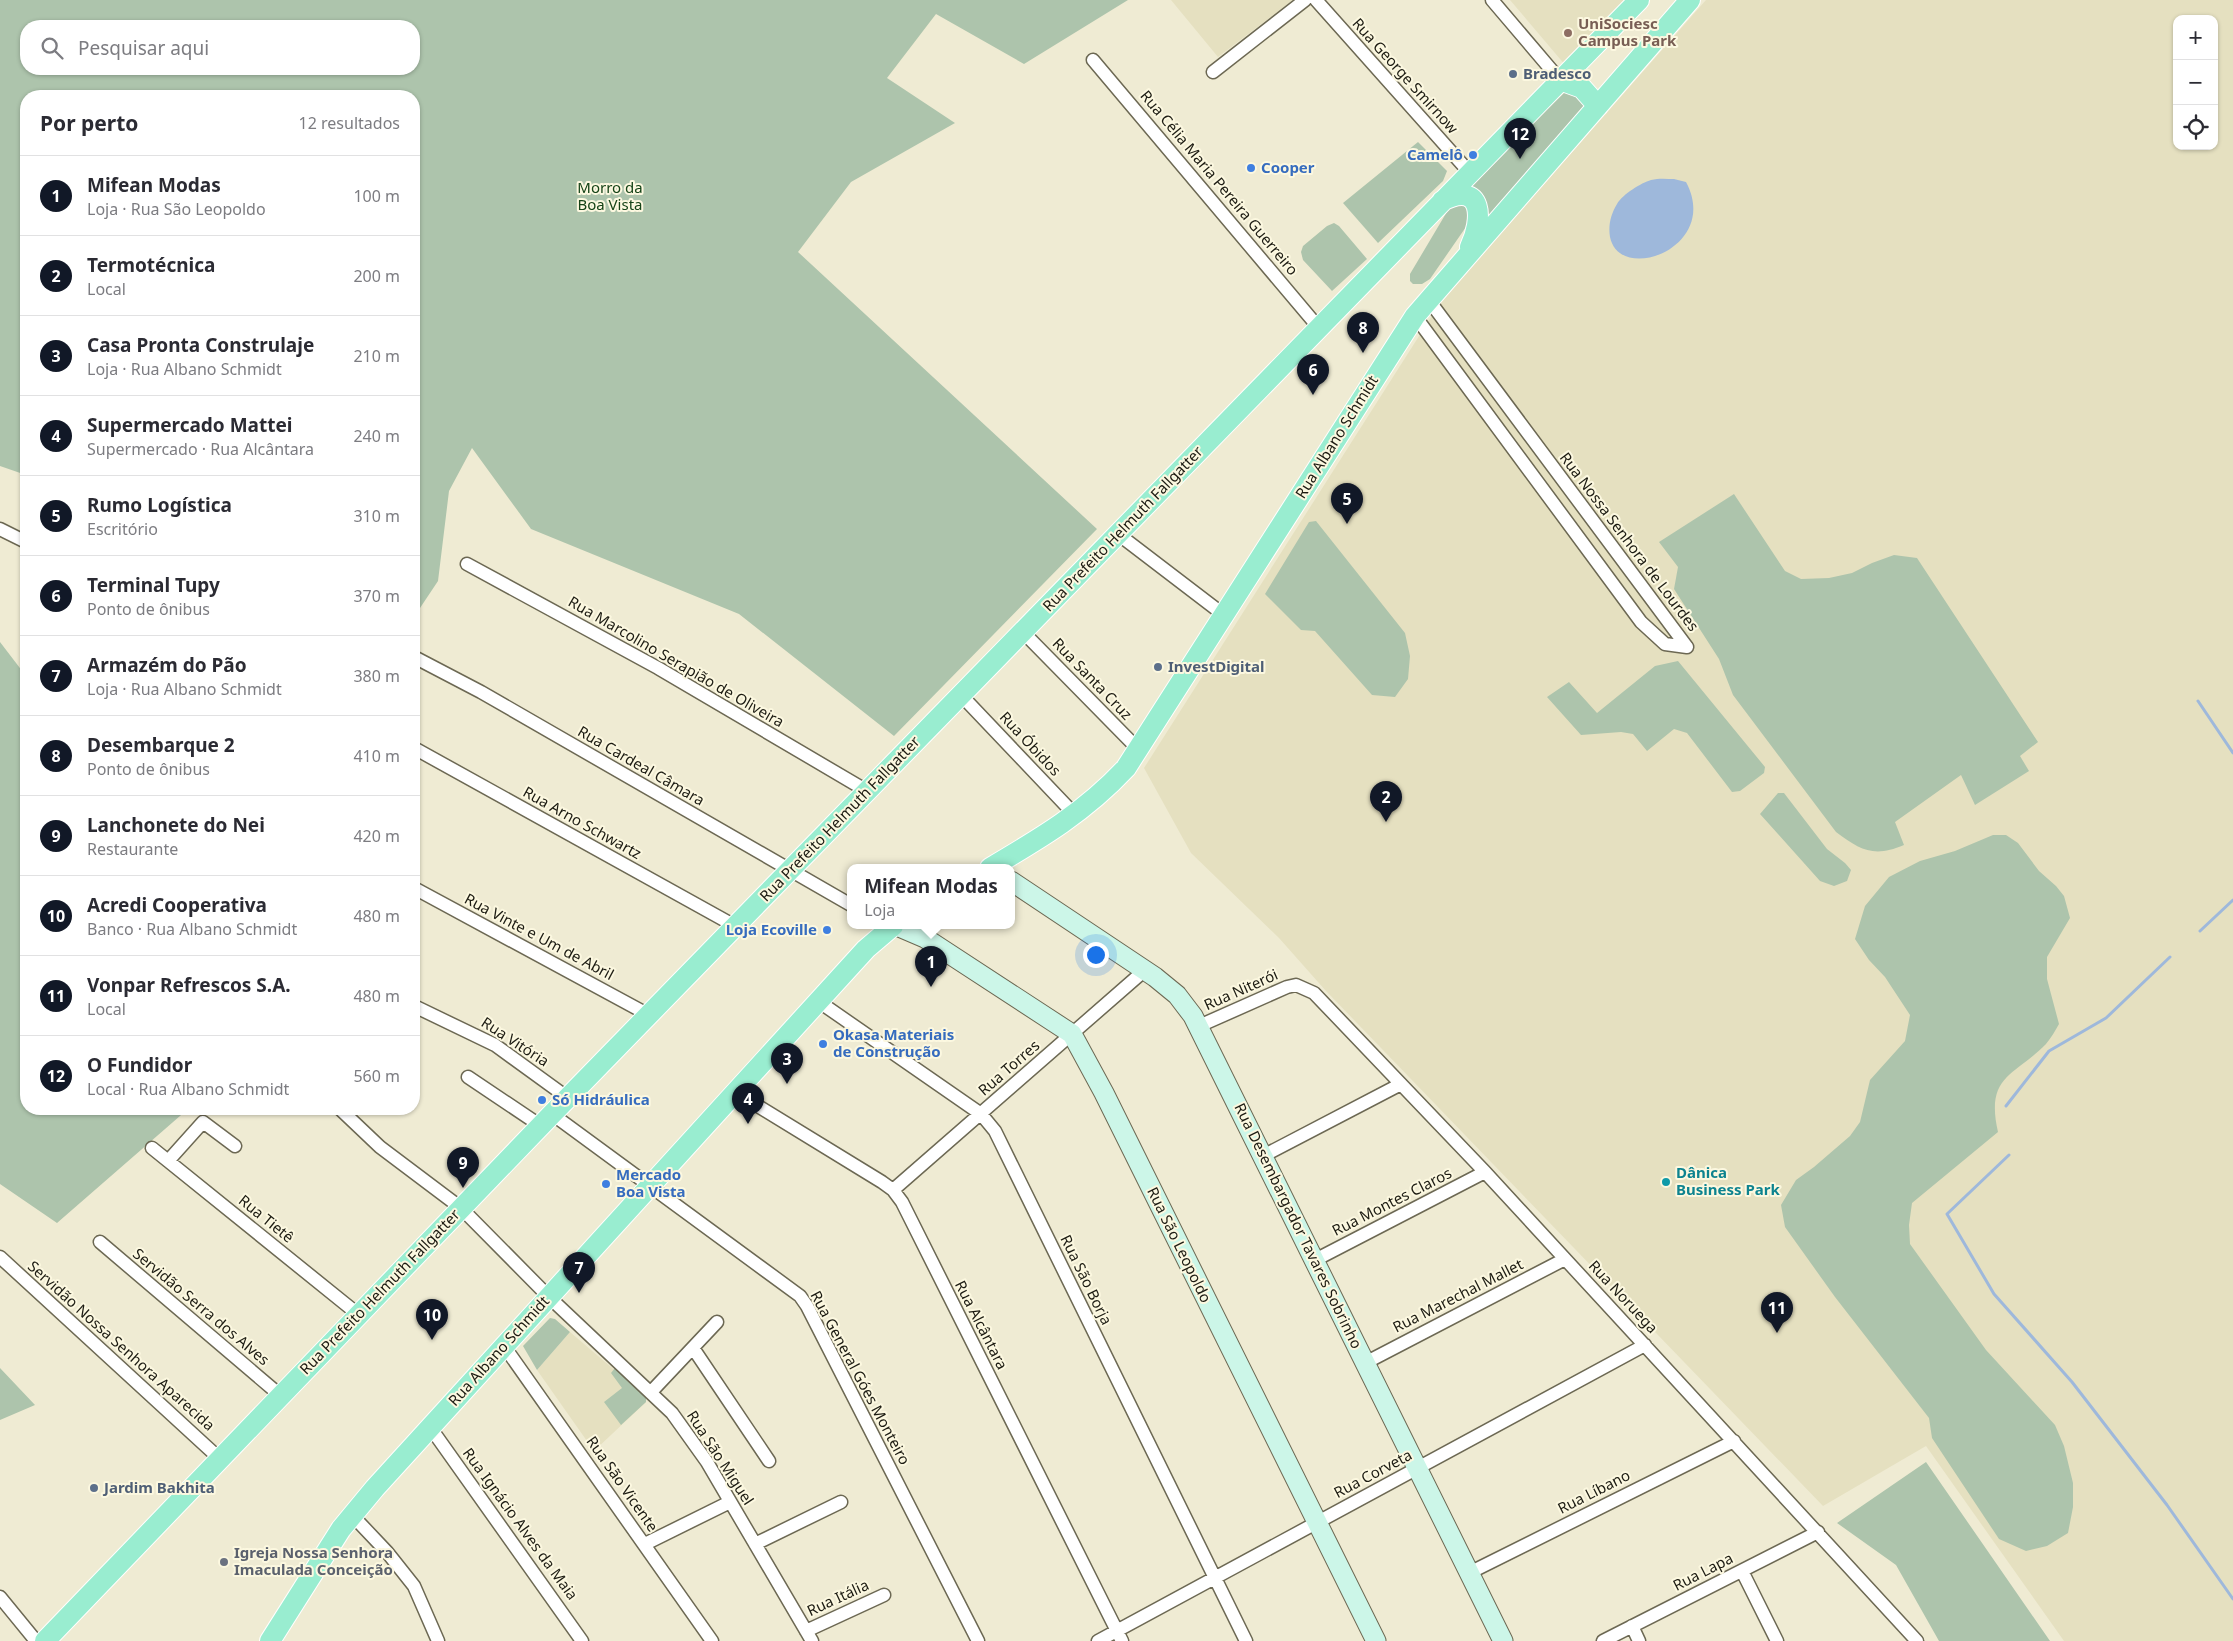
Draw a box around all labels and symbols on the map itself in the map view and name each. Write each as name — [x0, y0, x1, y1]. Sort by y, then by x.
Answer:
street label: Rua George Smirnow — [1348, 13, 1463, 138]
place label: UniSociesc Campus Park — [1578, 13, 1677, 50]
marker: UniSociesc Campus Park — [1562, 27, 1574, 39]
place label: Bradesco — [1523, 63, 1591, 83]
marker: Bradesco — [1507, 68, 1519, 80]
street label: Rua Célia Maria Pereira Guerreiro — [1136, 86, 1303, 279]
pin: 12 — [1504, 118, 1536, 159]
place label: Camelô — [1407, 144, 1463, 164]
marker: Camelô — [1467, 149, 1479, 161]
place label: Cooper — [1261, 157, 1315, 177]
marker: Cooper — [1245, 162, 1257, 174]
park label: Morro da Boa Vista — [577, 177, 643, 214]
pin: 8 — [1347, 312, 1379, 353]
pin: 6 — [1297, 354, 1329, 395]
street label: Rua Albano Schmidt — [1290, 371, 1382, 502]
street label: Rua Prefeito Helmuth Fallgatter — [1038, 441, 1207, 615]
street label: Rua Nossa Senhora de Lourdes — [1556, 448, 1704, 635]
pin: 5 — [1331, 483, 1363, 524]
street label: Rua Marcolino Serapião de Oliveira — [565, 591, 788, 731]
street label: Rua Santa Cruz — [1049, 633, 1137, 724]
place label: InvestDigital — [1168, 656, 1265, 676]
marker: InvestDigital — [1152, 661, 1164, 673]
street label: Rua Óbidos — [996, 707, 1066, 780]
street label: Rua Cardeal Câmara — [574, 721, 709, 810]
street label: Rua Prefeito Helmuth Fallgatter — [755, 731, 924, 905]
street label: Rua Arno Schwartz — [520, 781, 645, 863]
pin: 2 — [1370, 781, 1402, 822]
street label: Rua Vinte e Um de Abril — [461, 888, 618, 984]
place label: Loja Ecoville — [726, 919, 817, 939]
marker: Loja Ecoville — [821, 924, 833, 936]
your location — [1083, 942, 1109, 968]
pin: 1 — [915, 946, 947, 987]
street label: Rua Niterói — [1200, 964, 1281, 1014]
street label: Rua Vitória — [478, 1012, 553, 1070]
place label: Okasa Materiais de Construção — [833, 1024, 954, 1061]
street label: Rua Torres — [973, 1035, 1043, 1099]
marker: Okasa Materiais de Construção — [817, 1038, 829, 1050]
pin: 3 — [771, 1043, 803, 1084]
pin: 4 — [732, 1083, 764, 1124]
place label: Só Hidráulica — [552, 1089, 650, 1109]
marker: Só Hidráulica — [536, 1094, 548, 1106]
street label: Rua Desembargador Tavares Sobrinho — [1231, 1099, 1367, 1352]
pin: 9 — [447, 1147, 479, 1188]
street label: Rua Montes Claros — [1328, 1162, 1455, 1240]
place label: Dânica Business Park — [1676, 1162, 1780, 1199]
place label: Mercado Boa Vista — [616, 1164, 686, 1201]
marker: Dânica Business Park — [1660, 1176, 1672, 1188]
marker: Mercado Boa Vista — [600, 1178, 612, 1190]
street label: Rua São Leopoldo — [1143, 1183, 1217, 1306]
street label: Rua Tietê — [235, 1190, 298, 1247]
street label: Rua Prefeito Helmuth Fallgatter — [295, 1204, 464, 1378]
street label: Rua São Borja — [1056, 1231, 1117, 1328]
street label: Servidão Serra dos Alves — [129, 1243, 274, 1369]
pin: 7 — [563, 1252, 595, 1293]
street label: Rua Marechal Mallet — [1389, 1253, 1527, 1337]
street label: Servidão Nossa Senhora Aparecida — [24, 1256, 219, 1435]
street label: Rua Noruega — [1585, 1256, 1663, 1337]
street label: Rua Alcântara — [951, 1277, 1013, 1372]
street label: Rua General Góes Monteiro — [806, 1287, 915, 1468]
street label: Rua Albano Schmidt — [443, 1291, 553, 1410]
pin: 11 — [1761, 1292, 1793, 1333]
pin: 10 — [416, 1299, 448, 1340]
street label: Rua São Miguel — [683, 1406, 759, 1509]
street label: Rua São Vicente — [582, 1432, 663, 1535]
street label: Rua Ignácio Alves da Maia — [459, 1443, 583, 1603]
street label: Rua Corveta — [1330, 1444, 1415, 1502]
street label: Rua Líbano — [1554, 1464, 1633, 1518]
place label: Jardim Bakhita — [102, 1477, 215, 1497]
marker: Jardim Bakhita — [88, 1482, 100, 1494]
place label: Igreja Nossa Senhora Imaculada Conceição — [234, 1542, 393, 1579]
street label: Rua Lapa — [1669, 1547, 1736, 1595]
marker: Igreja Nossa Senhora Imaculada Conceição — [218, 1556, 230, 1568]
street label: Rua Itália — [803, 1574, 872, 1620]

